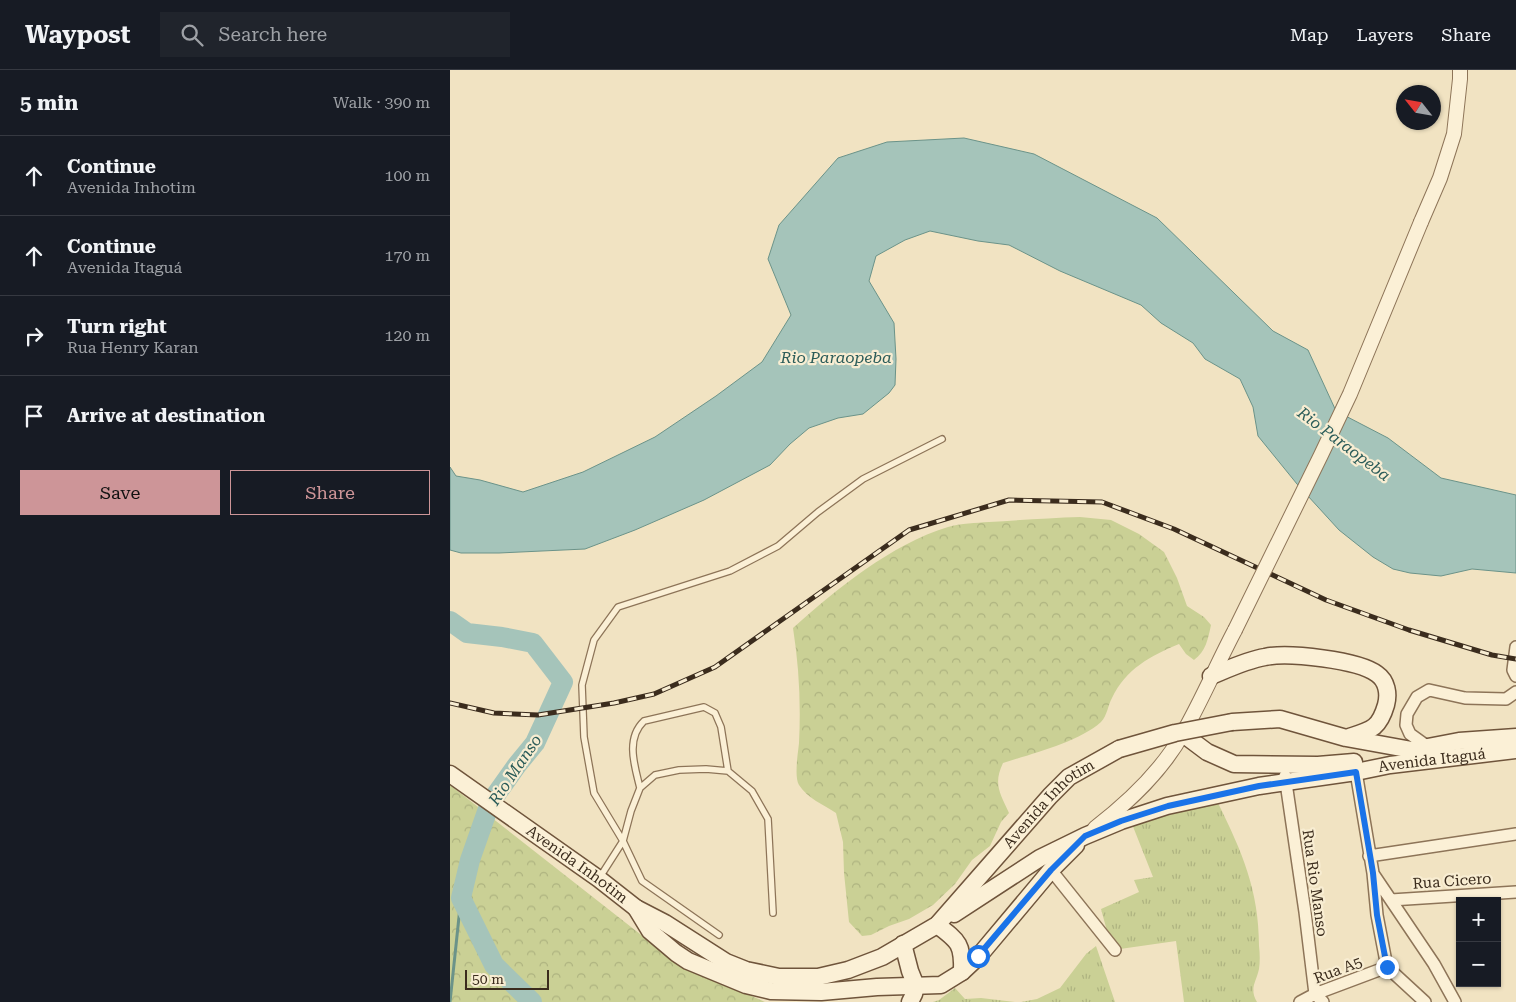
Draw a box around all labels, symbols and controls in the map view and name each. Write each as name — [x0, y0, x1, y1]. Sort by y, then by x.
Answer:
search box — [160, 12, 510, 57]
text: Waypost — [25, 21, 130, 49]
icon: search — [178, 21, 206, 49]
text: Search here — [218, 23, 327, 46]
text: Map — [1290, 24, 1329, 45]
text: Layers — [1357, 24, 1413, 45]
text: Share — [1441, 24, 1491, 45]
north arrow — [1396, 85, 1441, 130]
text: 5 min — [20, 91, 78, 115]
text: Walk · 390 m — [333, 93, 430, 112]
text: Continue — [67, 155, 156, 178]
icon: ahead — [20, 162, 48, 190]
text: 100 m — [384, 166, 430, 185]
text: Avenida Inhotim — [67, 178, 196, 197]
text: Continue — [67, 235, 156, 258]
icon: ahead — [20, 242, 48, 270]
text: 170 m — [384, 246, 430, 265]
text: Avenida Itaguá — [67, 258, 182, 277]
text: Turn right — [67, 315, 167, 338]
icon: right — [20, 322, 48, 350]
text: 120 m — [384, 326, 430, 345]
text: Rua Henry Karan — [67, 338, 199, 357]
water label: Rio Paraopeba — [779, 348, 892, 367]
icon: arrive — [20, 402, 48, 430]
water label: Rio Paraopeba — [1293, 402, 1394, 485]
text: Arrive at destination — [67, 404, 265, 427]
button: Save — [20, 470, 220, 515]
button: Share — [230, 470, 430, 515]
water label: Rio Manso — [484, 731, 545, 810]
street label: Avenida Itaguá — [1376, 745, 1486, 776]
street label: Avenida Inhotim — [999, 756, 1098, 852]
street label: Avenida Inhotim — [523, 822, 632, 907]
street label: Rua Rio Manso — [1299, 828, 1331, 938]
street label: Rua Cicero — [1412, 869, 1492, 893]
map controls — [1456, 897, 1501, 987]
button: + — [1456, 897, 1501, 942]
button: − — [1456, 942, 1501, 987]
route start — [967, 945, 990, 968]
street label: Rua A5 — [1311, 953, 1365, 987]
route end — [1376, 956, 1399, 979]
scale bar — [465, 967, 549, 990]
text: 50 m — [472, 971, 504, 987]

